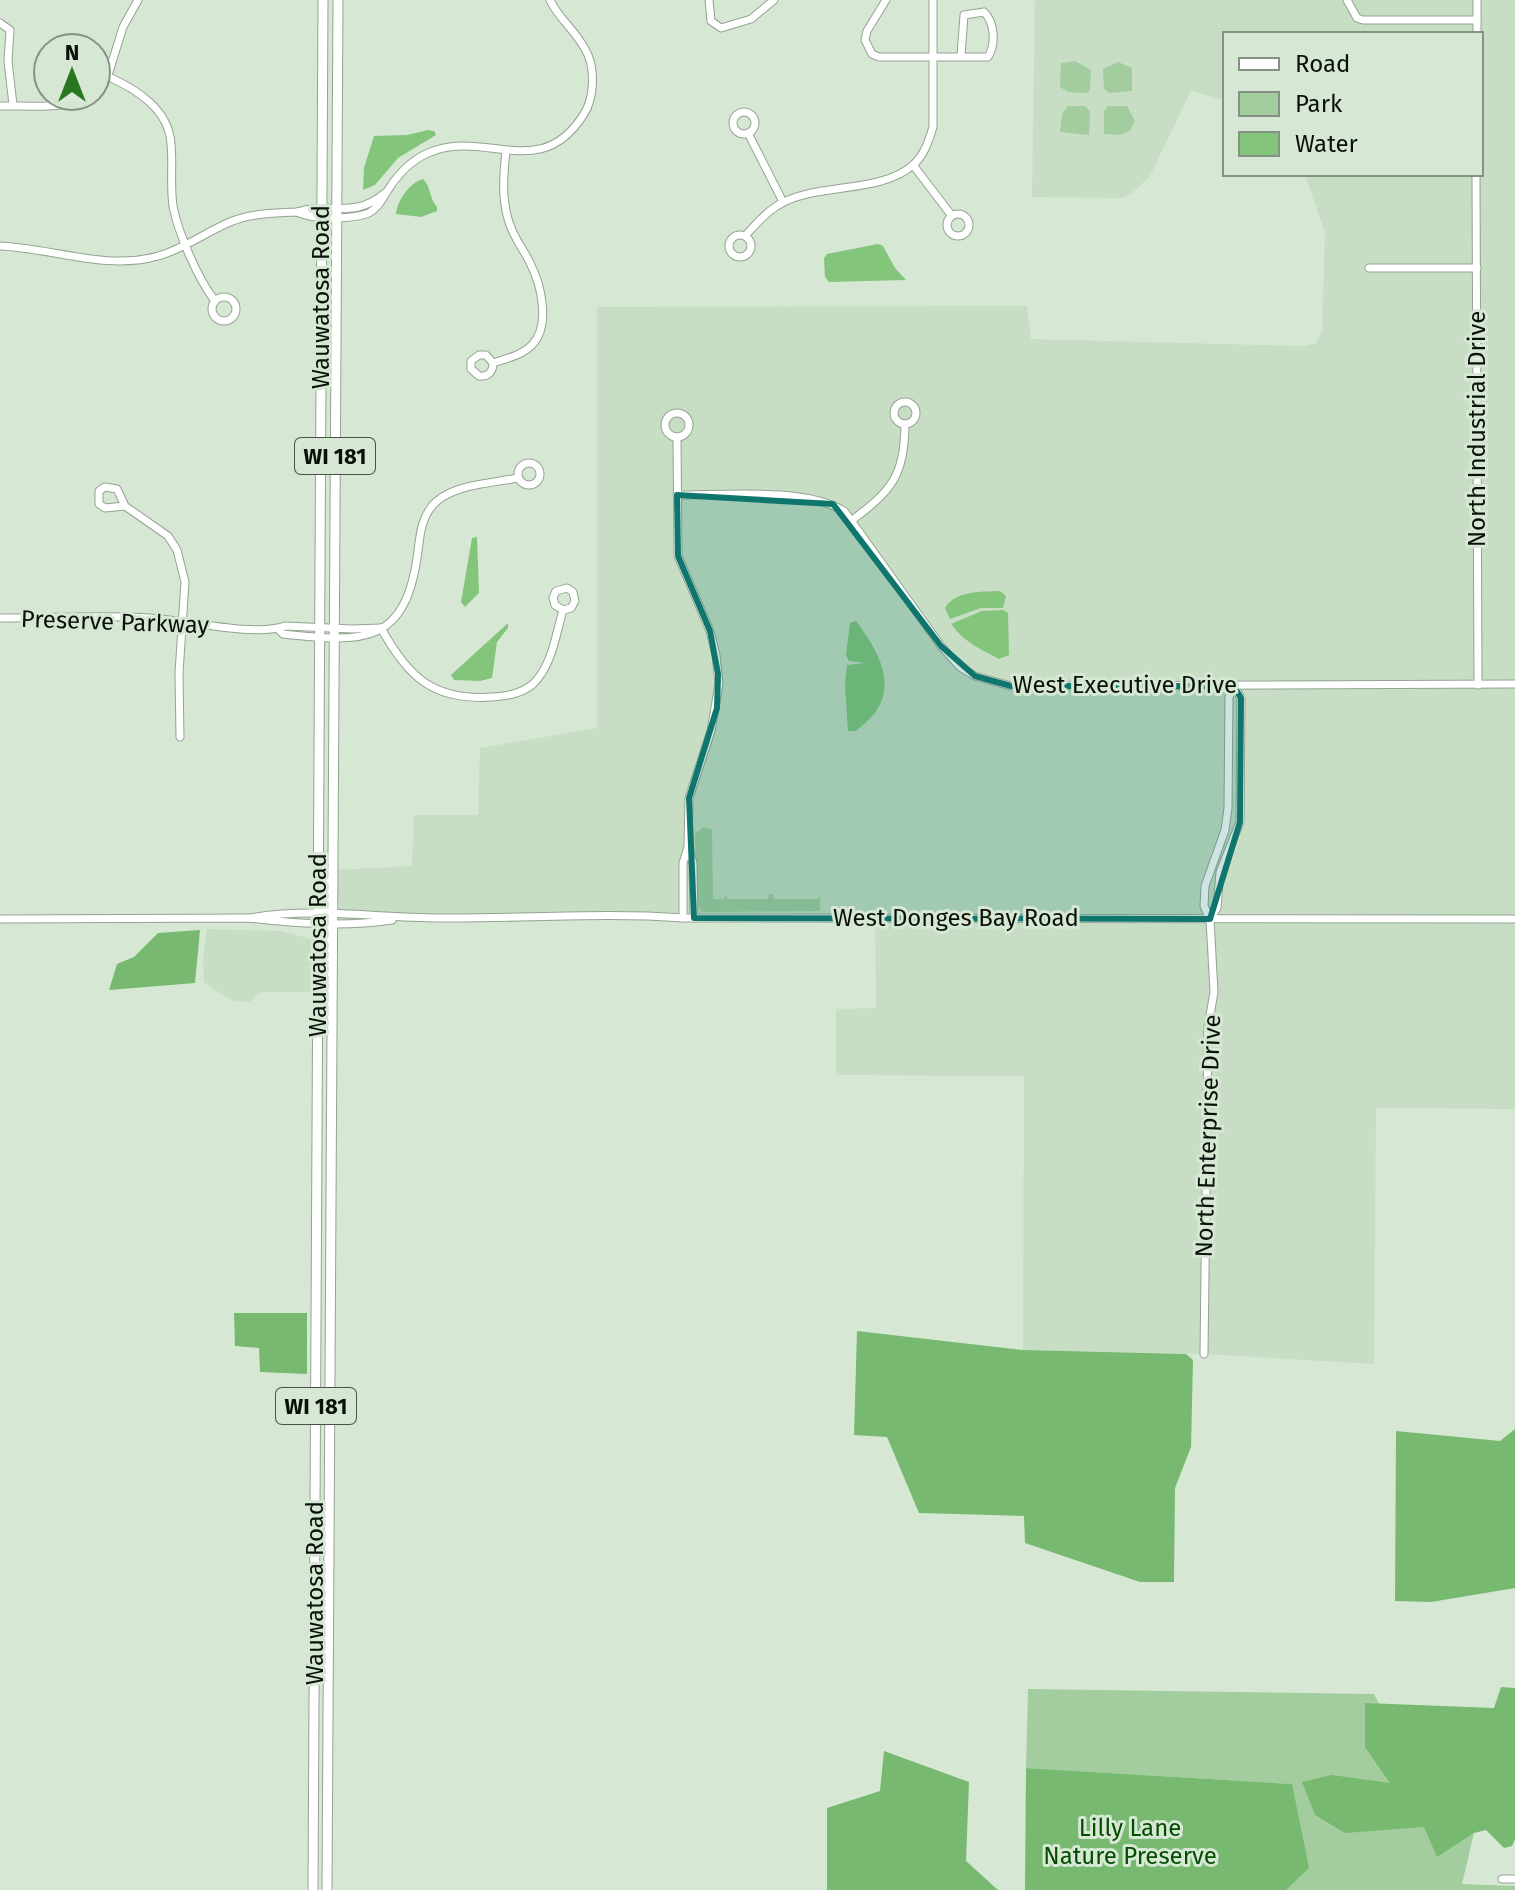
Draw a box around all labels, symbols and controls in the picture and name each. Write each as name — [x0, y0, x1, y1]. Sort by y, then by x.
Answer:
north arrow — [32, 32, 112, 112]
legend — [1223, 32, 1483, 176]
text: N — [65, 39, 79, 66]
text: Road — [1295, 50, 1350, 78]
text: Park — [1295, 90, 1343, 118]
text: Water — [1295, 130, 1359, 158]
street label: Wauwatosa Road — [307, 205, 335, 389]
street label: North Industrial Drive — [1463, 311, 1491, 547]
road number: WI 181 — [295, 438, 375, 474]
street label: Preserve Parkway — [20, 605, 210, 639]
street label: West Executive Drive — [1013, 671, 1237, 699]
street label: Wauwatosa Road — [304, 853, 332, 1037]
street label: West Donges Bay Road — [833, 904, 1079, 932]
street label: North Enterprise Drive — [1190, 1014, 1226, 1258]
road number: WI 181 — [276, 1388, 356, 1424]
street label: Wauwatosa Road — [301, 1501, 329, 1685]
park label: Lilly Lane Nature Preserve — [1043, 1814, 1217, 1870]

